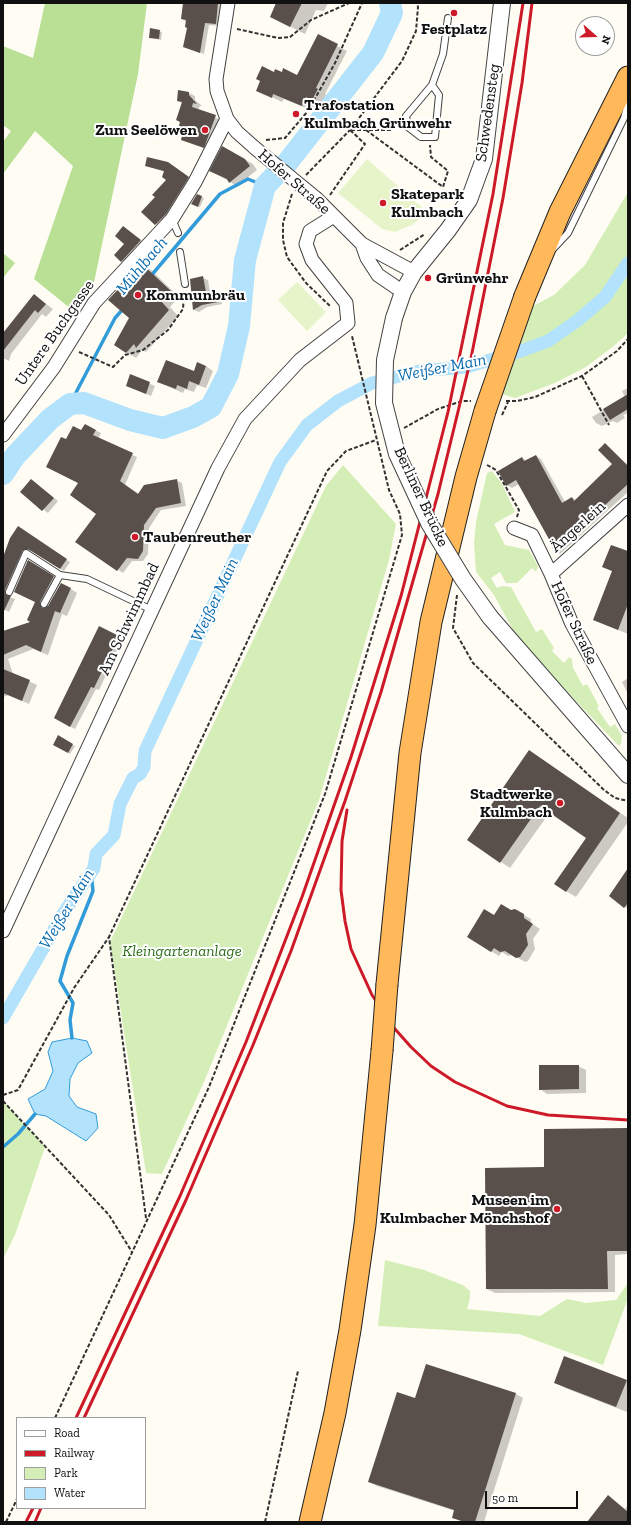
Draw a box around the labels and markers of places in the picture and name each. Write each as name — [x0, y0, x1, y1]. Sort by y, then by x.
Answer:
marker: Festplatz — [449, 8, 459, 18]
place label: Festplatz — [421, 19, 487, 39]
place label: Trafostation Kulmbach Grünwehr — [304, 95, 452, 133]
marker: Trafostation Kulmbach Grünwehr — [291, 109, 301, 119]
place label: Zum Seelöwen — [95, 120, 197, 140]
marker: Zum Seelöwen — [200, 125, 210, 135]
place label: Skatepark Kulmbach — [391, 184, 464, 222]
marker: Skatepark Kulmbach — [378, 198, 388, 208]
place label: Grünwehr — [436, 268, 509, 288]
marker: Grünwehr — [423, 273, 433, 283]
place label: Kommunbräu — [146, 285, 245, 305]
marker: Kommunbräu — [133, 290, 143, 300]
place label: Taubenreuther — [143, 527, 251, 547]
marker: Taubenreuther — [130, 532, 140, 542]
place label: Stadtwerke Kulmbach — [470, 784, 552, 822]
marker: Stadtwerke Kulmbach — [555, 798, 565, 808]
place label: Museen im Kulmbacher Mönchshof — [380, 1190, 549, 1228]
marker: Museen im Kulmbacher Mönchshof — [552, 1204, 562, 1214]

